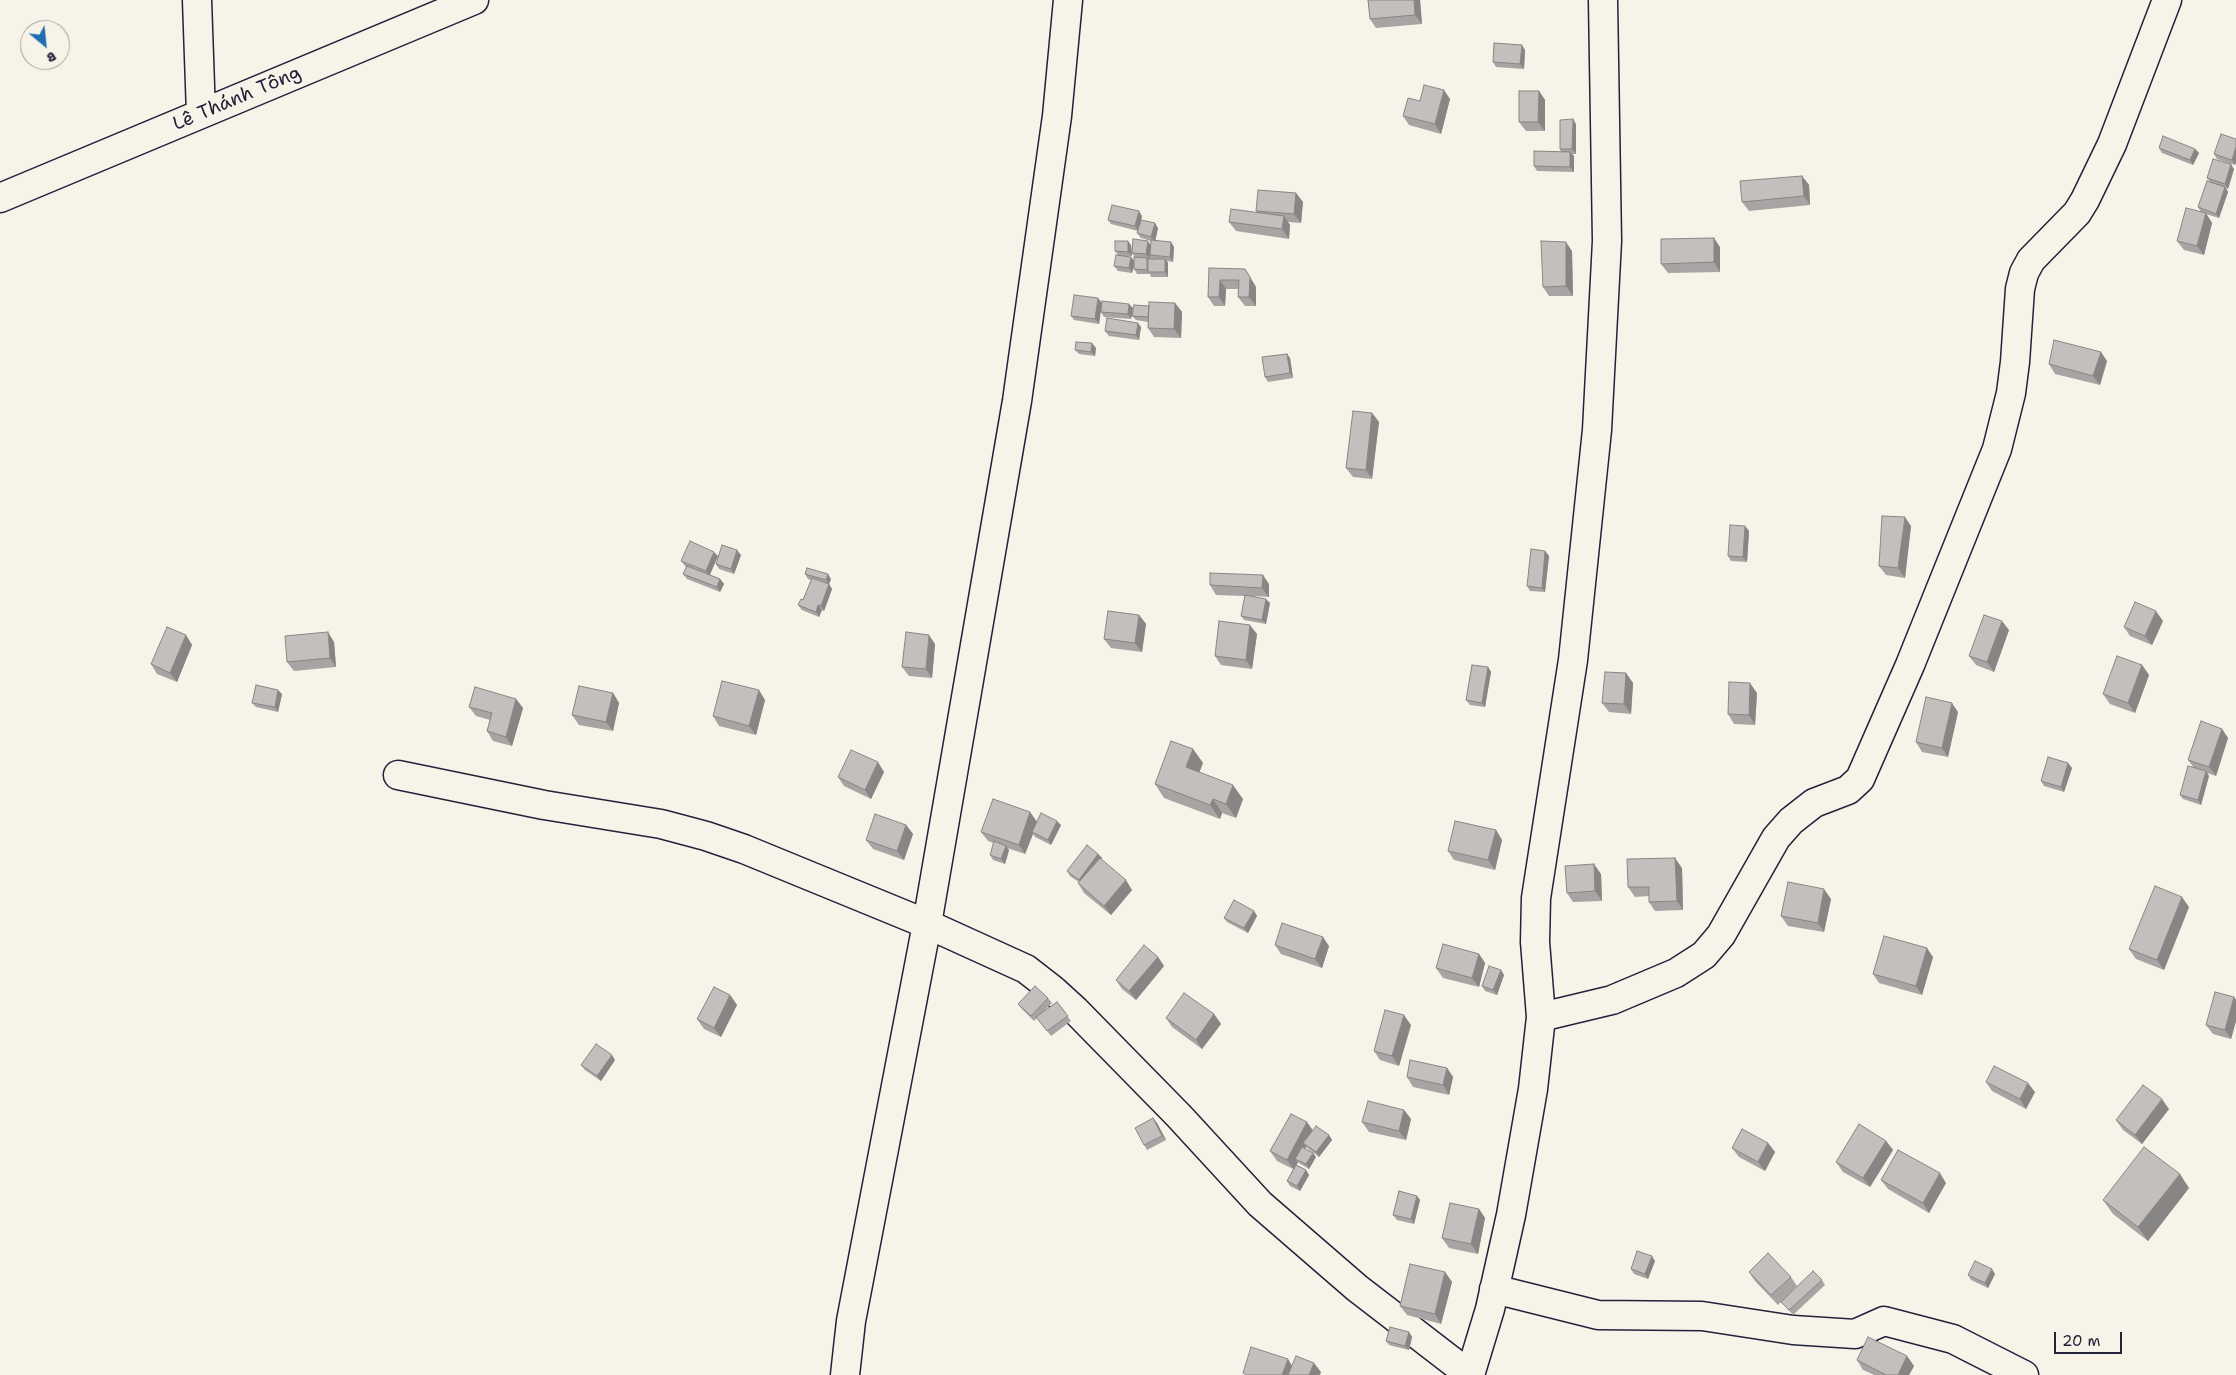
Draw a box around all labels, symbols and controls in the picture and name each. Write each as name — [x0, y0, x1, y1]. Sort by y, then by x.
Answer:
north arrow — [20, 20, 70, 70]
text: B — [43, 47, 60, 67]
street label: Lê Thánh Tông — [170, 62, 304, 136]
scale bar — [2056, 1322, 2124, 1354]
text: 20 m — [2062, 1331, 2101, 1351]

